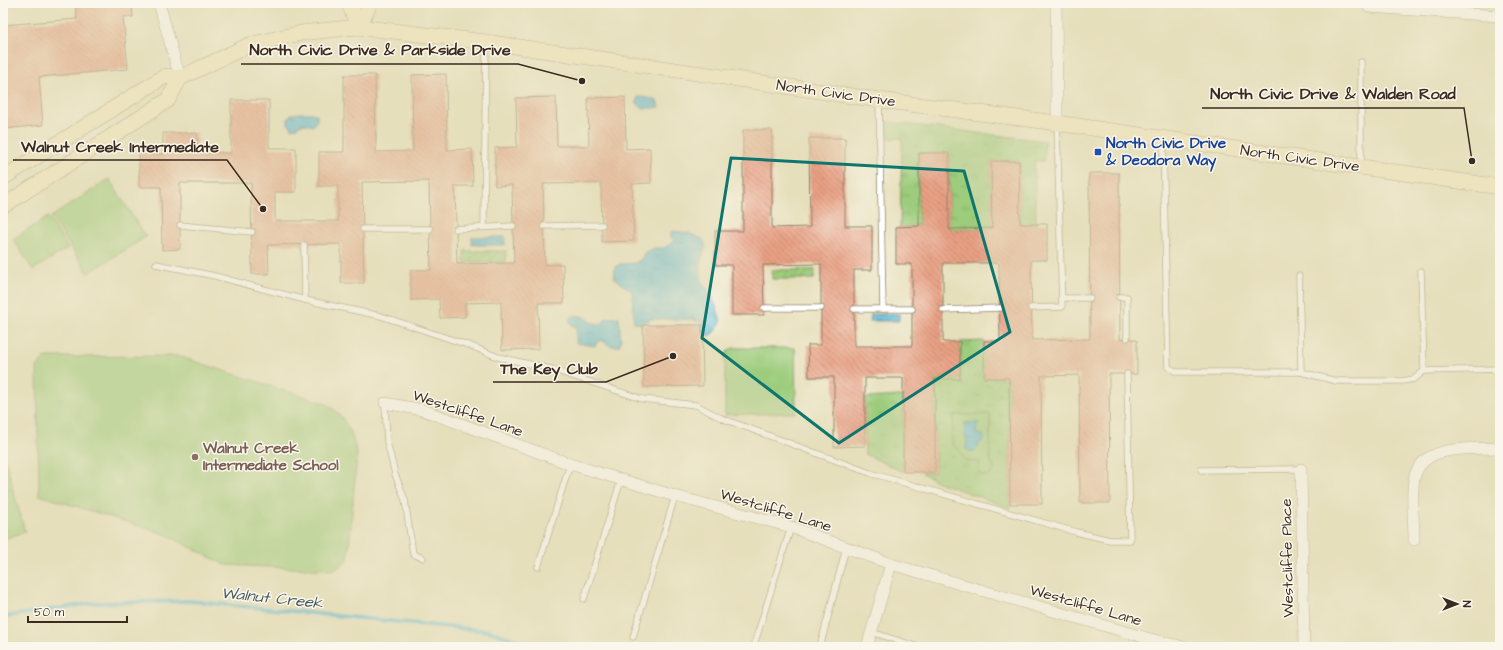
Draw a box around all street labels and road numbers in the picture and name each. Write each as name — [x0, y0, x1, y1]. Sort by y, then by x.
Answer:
street label: North Civic Drive — [775, 75, 897, 112]
street label: North Civic Drive — [1239, 140, 1361, 177]
street label: Westcliffe Lane — [410, 385, 526, 442]
street label: Westcliffe Lane — [718, 484, 834, 537]
street label: Westcliffe Place — [1276, 498, 1299, 618]
street label: Westcliffe Lane — [1027, 579, 1144, 631]

